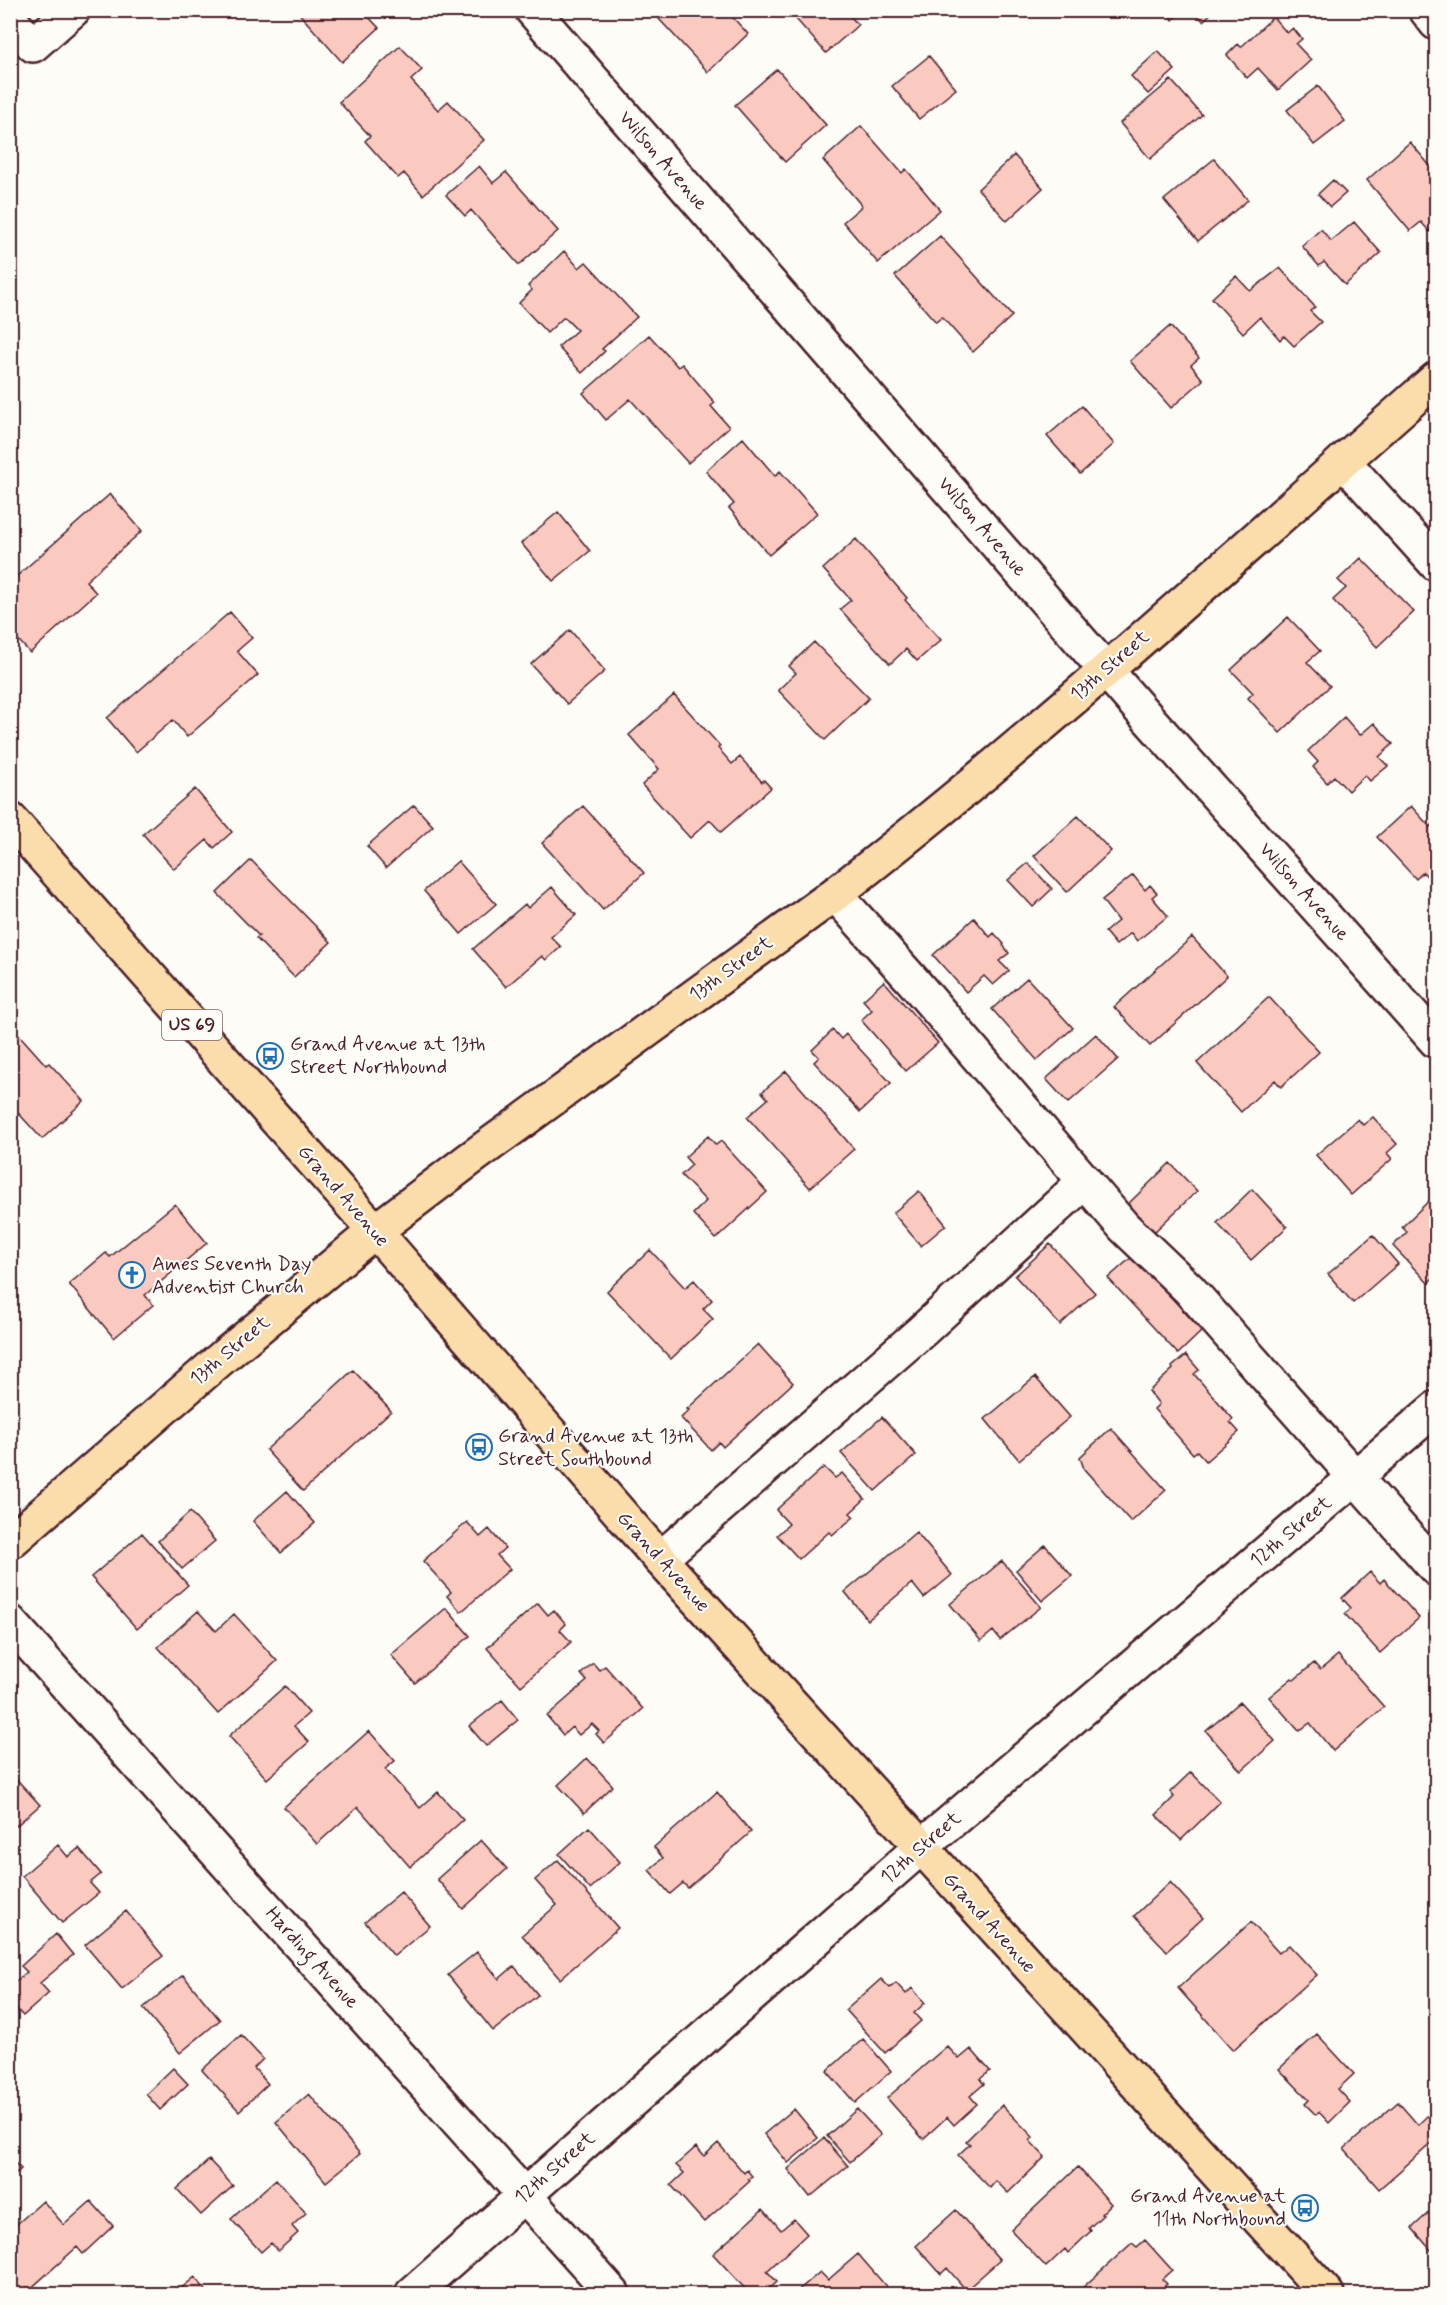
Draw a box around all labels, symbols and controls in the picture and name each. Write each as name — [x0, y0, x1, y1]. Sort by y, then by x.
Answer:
street label: Wilson Avenue — [612, 105, 714, 217]
street label: Wilson Avenue — [931, 471, 1033, 583]
street label: 13th Street — [1065, 624, 1156, 708]
street label: Wilson Avenue — [1252, 837, 1356, 947]
street label: 13th Street — [684, 929, 778, 1008]
road number: US 69 — [162, 1010, 222, 1040]
place label: Grand Avenue at 13th Street Northbound — [290, 1031, 486, 1081]
bus stop icon: Grand Avenue at 13th Street Northbound — [255, 1041, 285, 1071]
street label: Grand Avenue — [291, 1139, 395, 1253]
place label: Ames Seventh Day Adventist Church — [152, 1251, 311, 1301]
church icon: Ames Seventh Day Adventist Church — [117, 1260, 147, 1290]
street label: 13th Street — [184, 1309, 276, 1392]
place label: Grand Avenue at 13th Street Southbound — [498, 1423, 694, 1473]
bus stop icon: Grand Avenue at 13th Street Southbound — [464, 1432, 494, 1462]
street label: 12th Street — [1244, 1490, 1338, 1574]
street label: Grand Avenue — [610, 1506, 716, 1618]
street label: 12th Street — [875, 1805, 967, 1891]
street label: Grand Avenue — [936, 1867, 1042, 1979]
street label: Harding Avenue — [257, 1901, 365, 2016]
street label: 12th Street — [509, 2125, 601, 2211]
place label: Grand Avenue at 11th Northbound — [1130, 2183, 1286, 2233]
bus stop icon: Grand Avenue at 11th Northbound — [1290, 2193, 1320, 2223]

